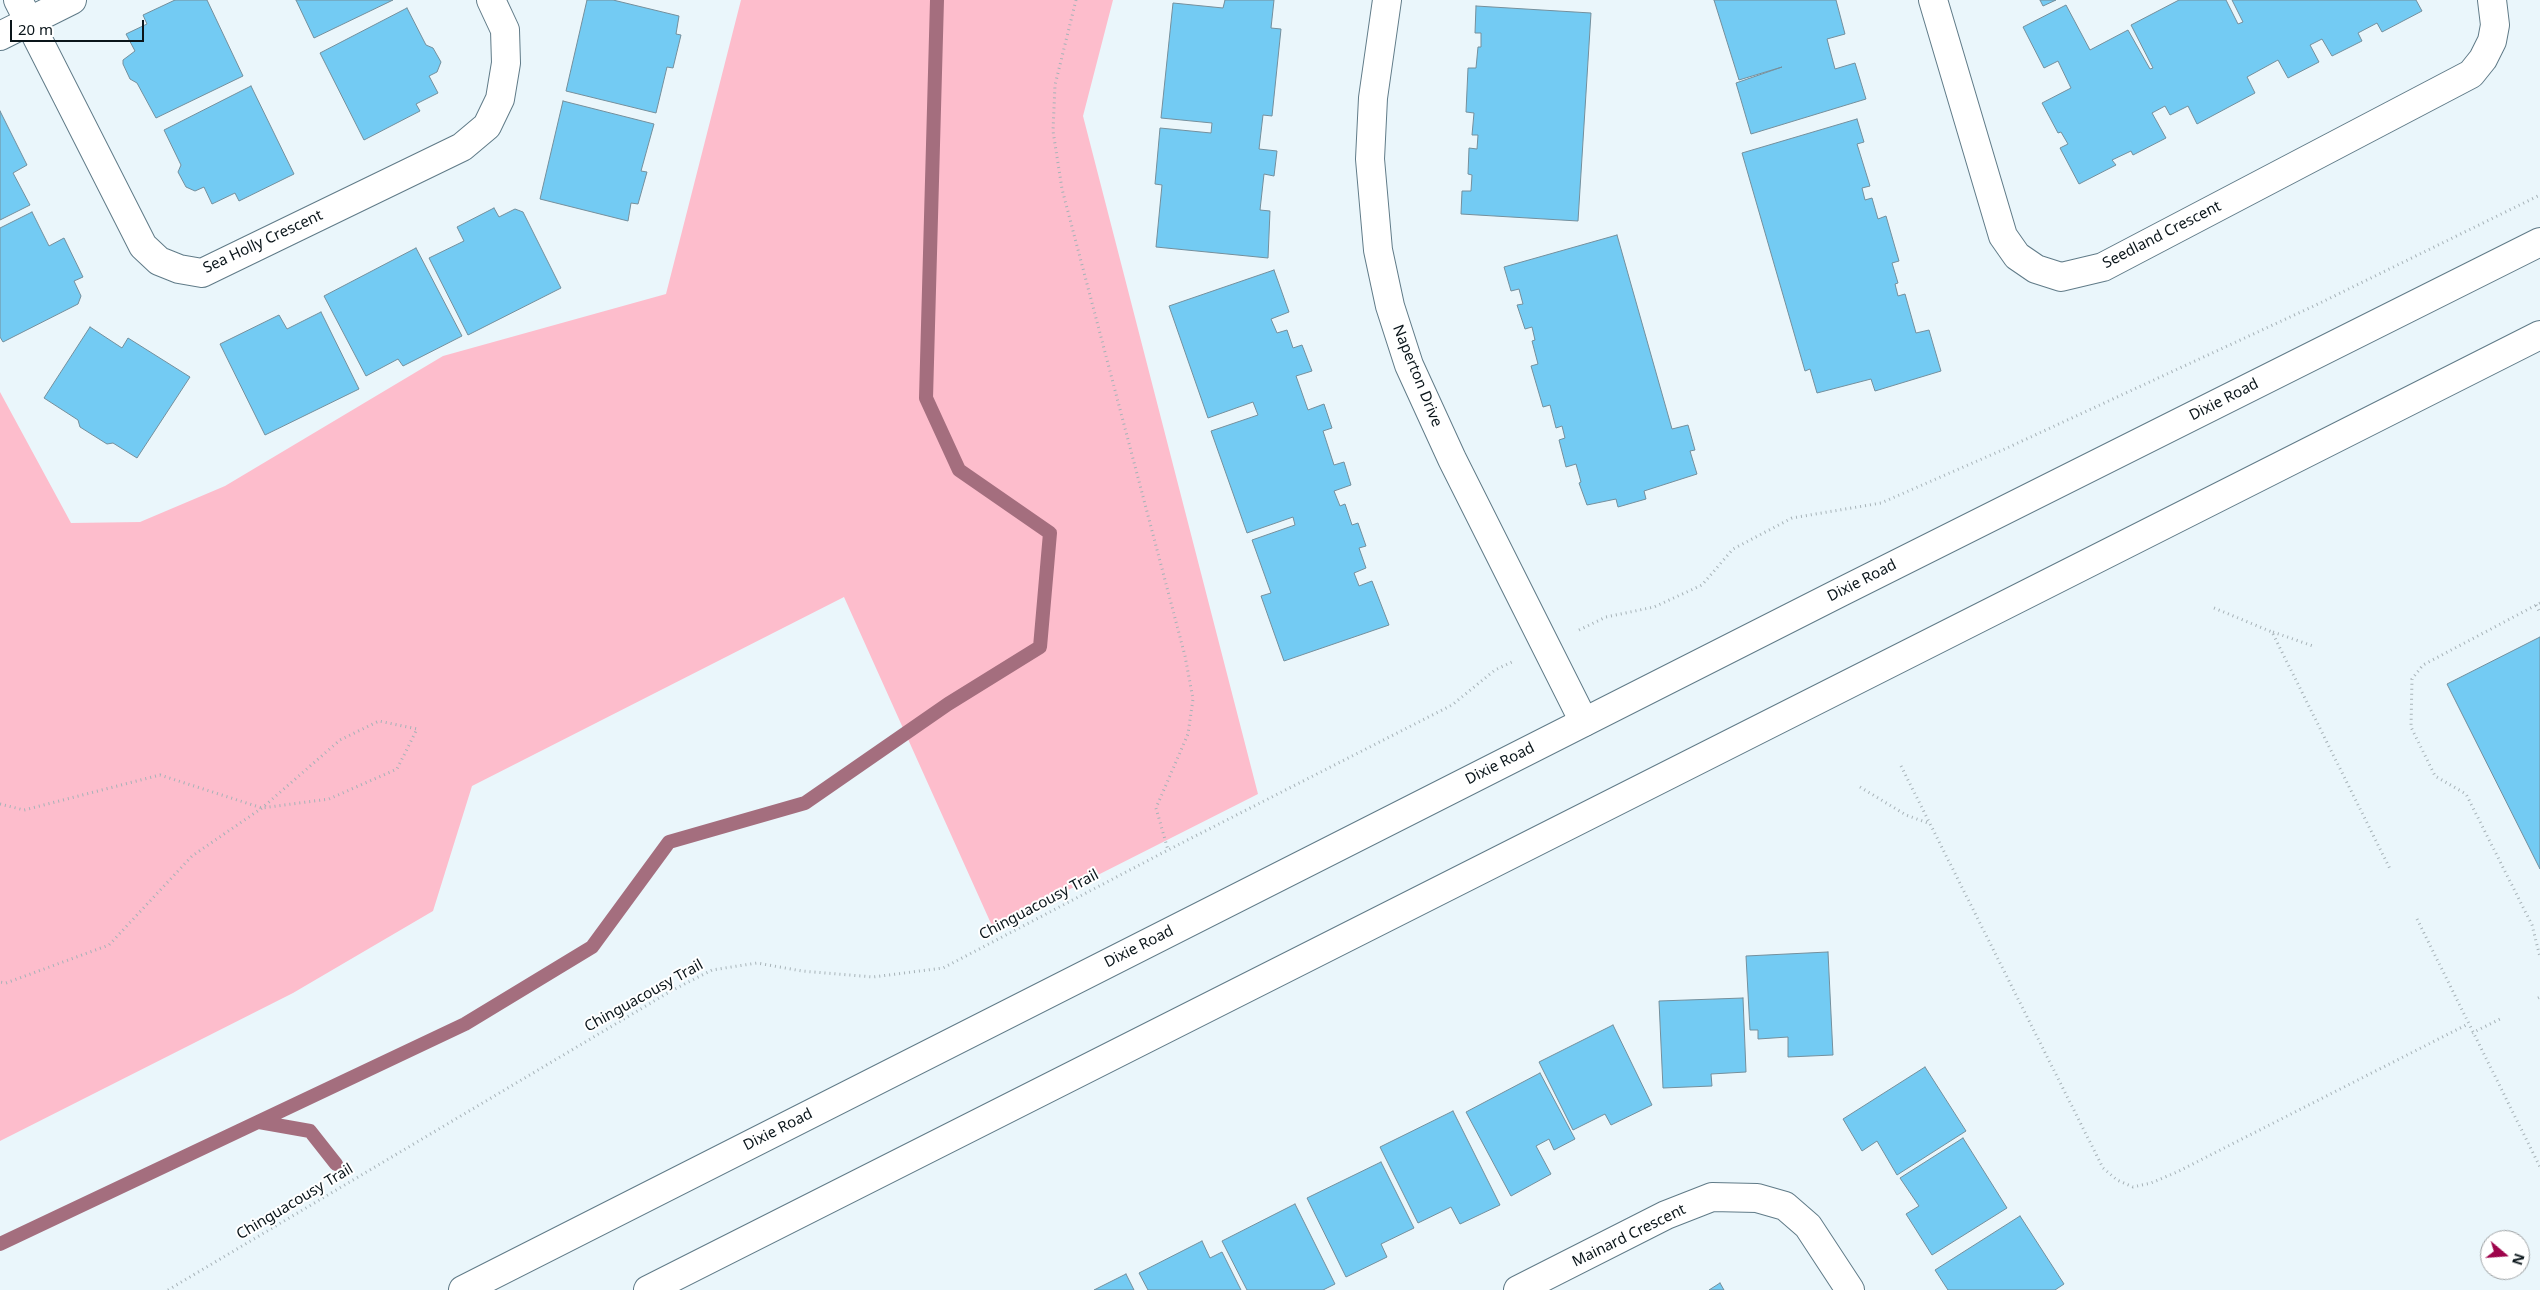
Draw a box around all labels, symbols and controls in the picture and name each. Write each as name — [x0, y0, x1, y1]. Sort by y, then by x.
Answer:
scale bar — [12, 10, 146, 42]
text: 20 m — [18, 19, 53, 39]
street label: Seedland Crescent — [2100, 197, 2224, 273]
street label: Sea Holly Crescent — [200, 206, 326, 278]
street label: Naperton Drive — [1388, 322, 1446, 430]
street label: Dixie Road — [2186, 375, 2262, 425]
street label: Dixie Road — [1824, 556, 1900, 606]
street label: Dixie Road — [1462, 739, 1538, 789]
street label: Chinguacousy Trail — [976, 866, 1102, 944]
street label: Dixie Road — [1101, 922, 1177, 972]
street label: Chinguacousy Trail — [582, 956, 706, 1036]
street label: Dixie Road — [740, 1105, 816, 1155]
street label: Chinguacousy Trail — [233, 1160, 357, 1244]
street label: Mainard Crescent — [1569, 1201, 1689, 1271]
north arrow — [2480, 1230, 2530, 1280]
text: N — [2508, 1251, 2530, 1268]

